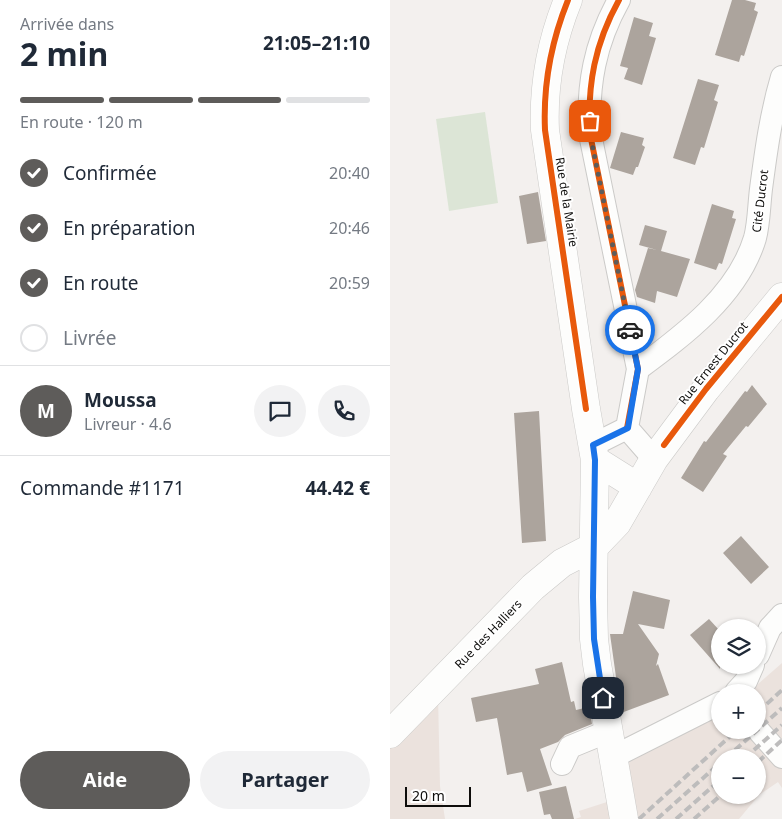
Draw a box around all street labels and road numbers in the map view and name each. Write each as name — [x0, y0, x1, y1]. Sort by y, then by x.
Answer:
street label: Rue de la Mairie — [552, 156, 583, 248]
street label: Cité Ducrot — [748, 168, 772, 233]
street label: Rue Ernest Ducrot — [674, 317, 752, 408]
street label: Rue des Halliers — [451, 595, 526, 672]

